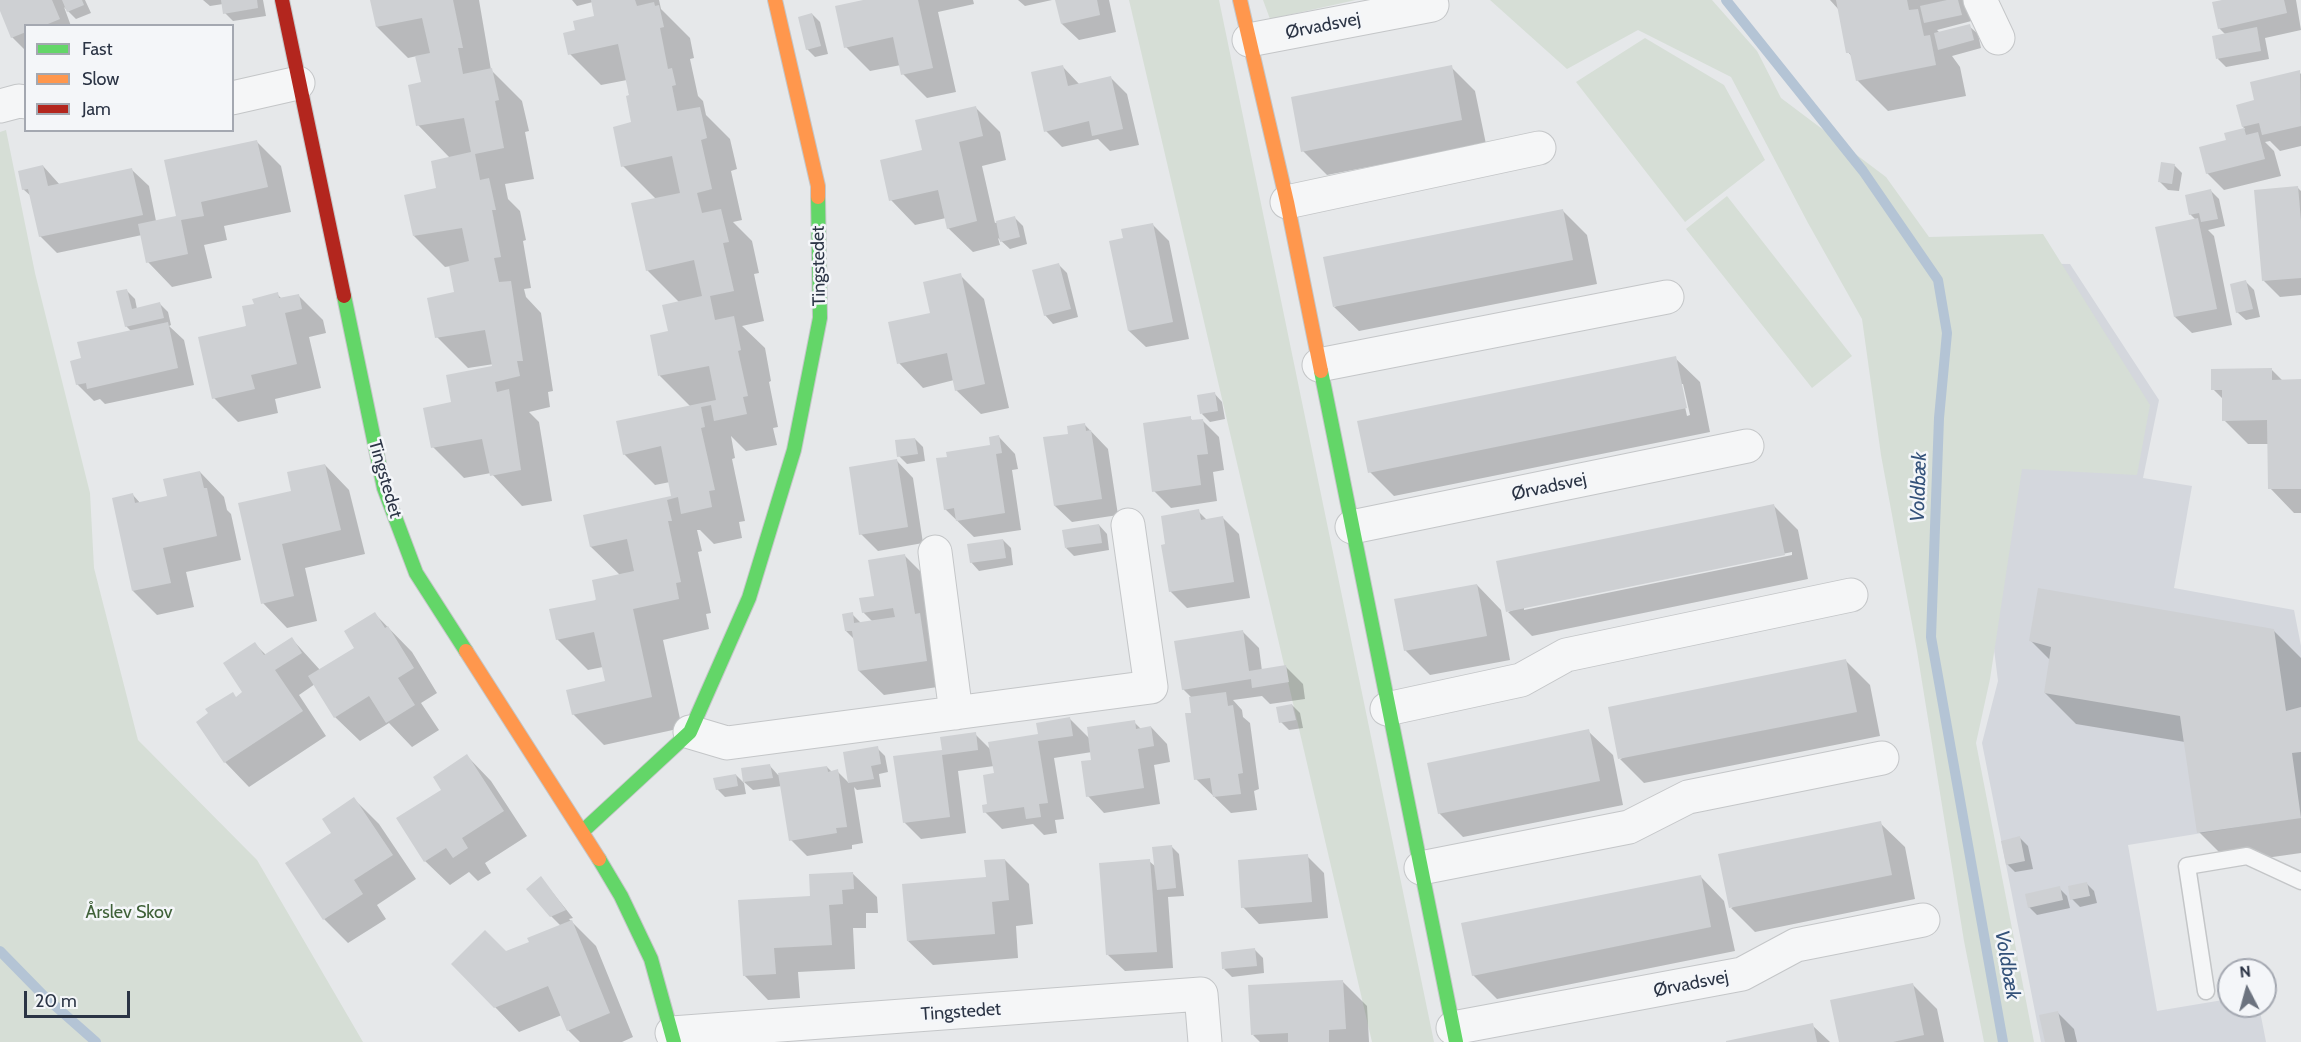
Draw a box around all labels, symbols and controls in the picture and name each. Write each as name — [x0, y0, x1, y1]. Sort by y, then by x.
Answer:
street label: Ørvadsvej — [1284, 8, 1362, 44]
legend — [24, 24, 234, 132]
text: Fast — [82, 38, 113, 60]
text: Slow — [82, 68, 119, 90]
text: Jam — [82, 98, 111, 120]
street label: Tingstedet — [808, 226, 830, 306]
street label: Tingstedet — [364, 437, 406, 521]
water label: Voldbæk — [1906, 452, 1932, 522]
street label: Ørvadsvej — [1510, 469, 1588, 505]
park label: Årslev Skov — [85, 902, 173, 924]
water label: Voldbæk — [1989, 929, 2025, 1001]
north arrow — [2217, 958, 2277, 1018]
text: N — [2239, 962, 2252, 982]
street label: Ørvadsvej — [1652, 966, 1730, 1002]
scale bar — [27, 979, 134, 1017]
text: 20 m — [35, 990, 77, 1012]
street label: Tingstedet — [920, 998, 1002, 1026]

